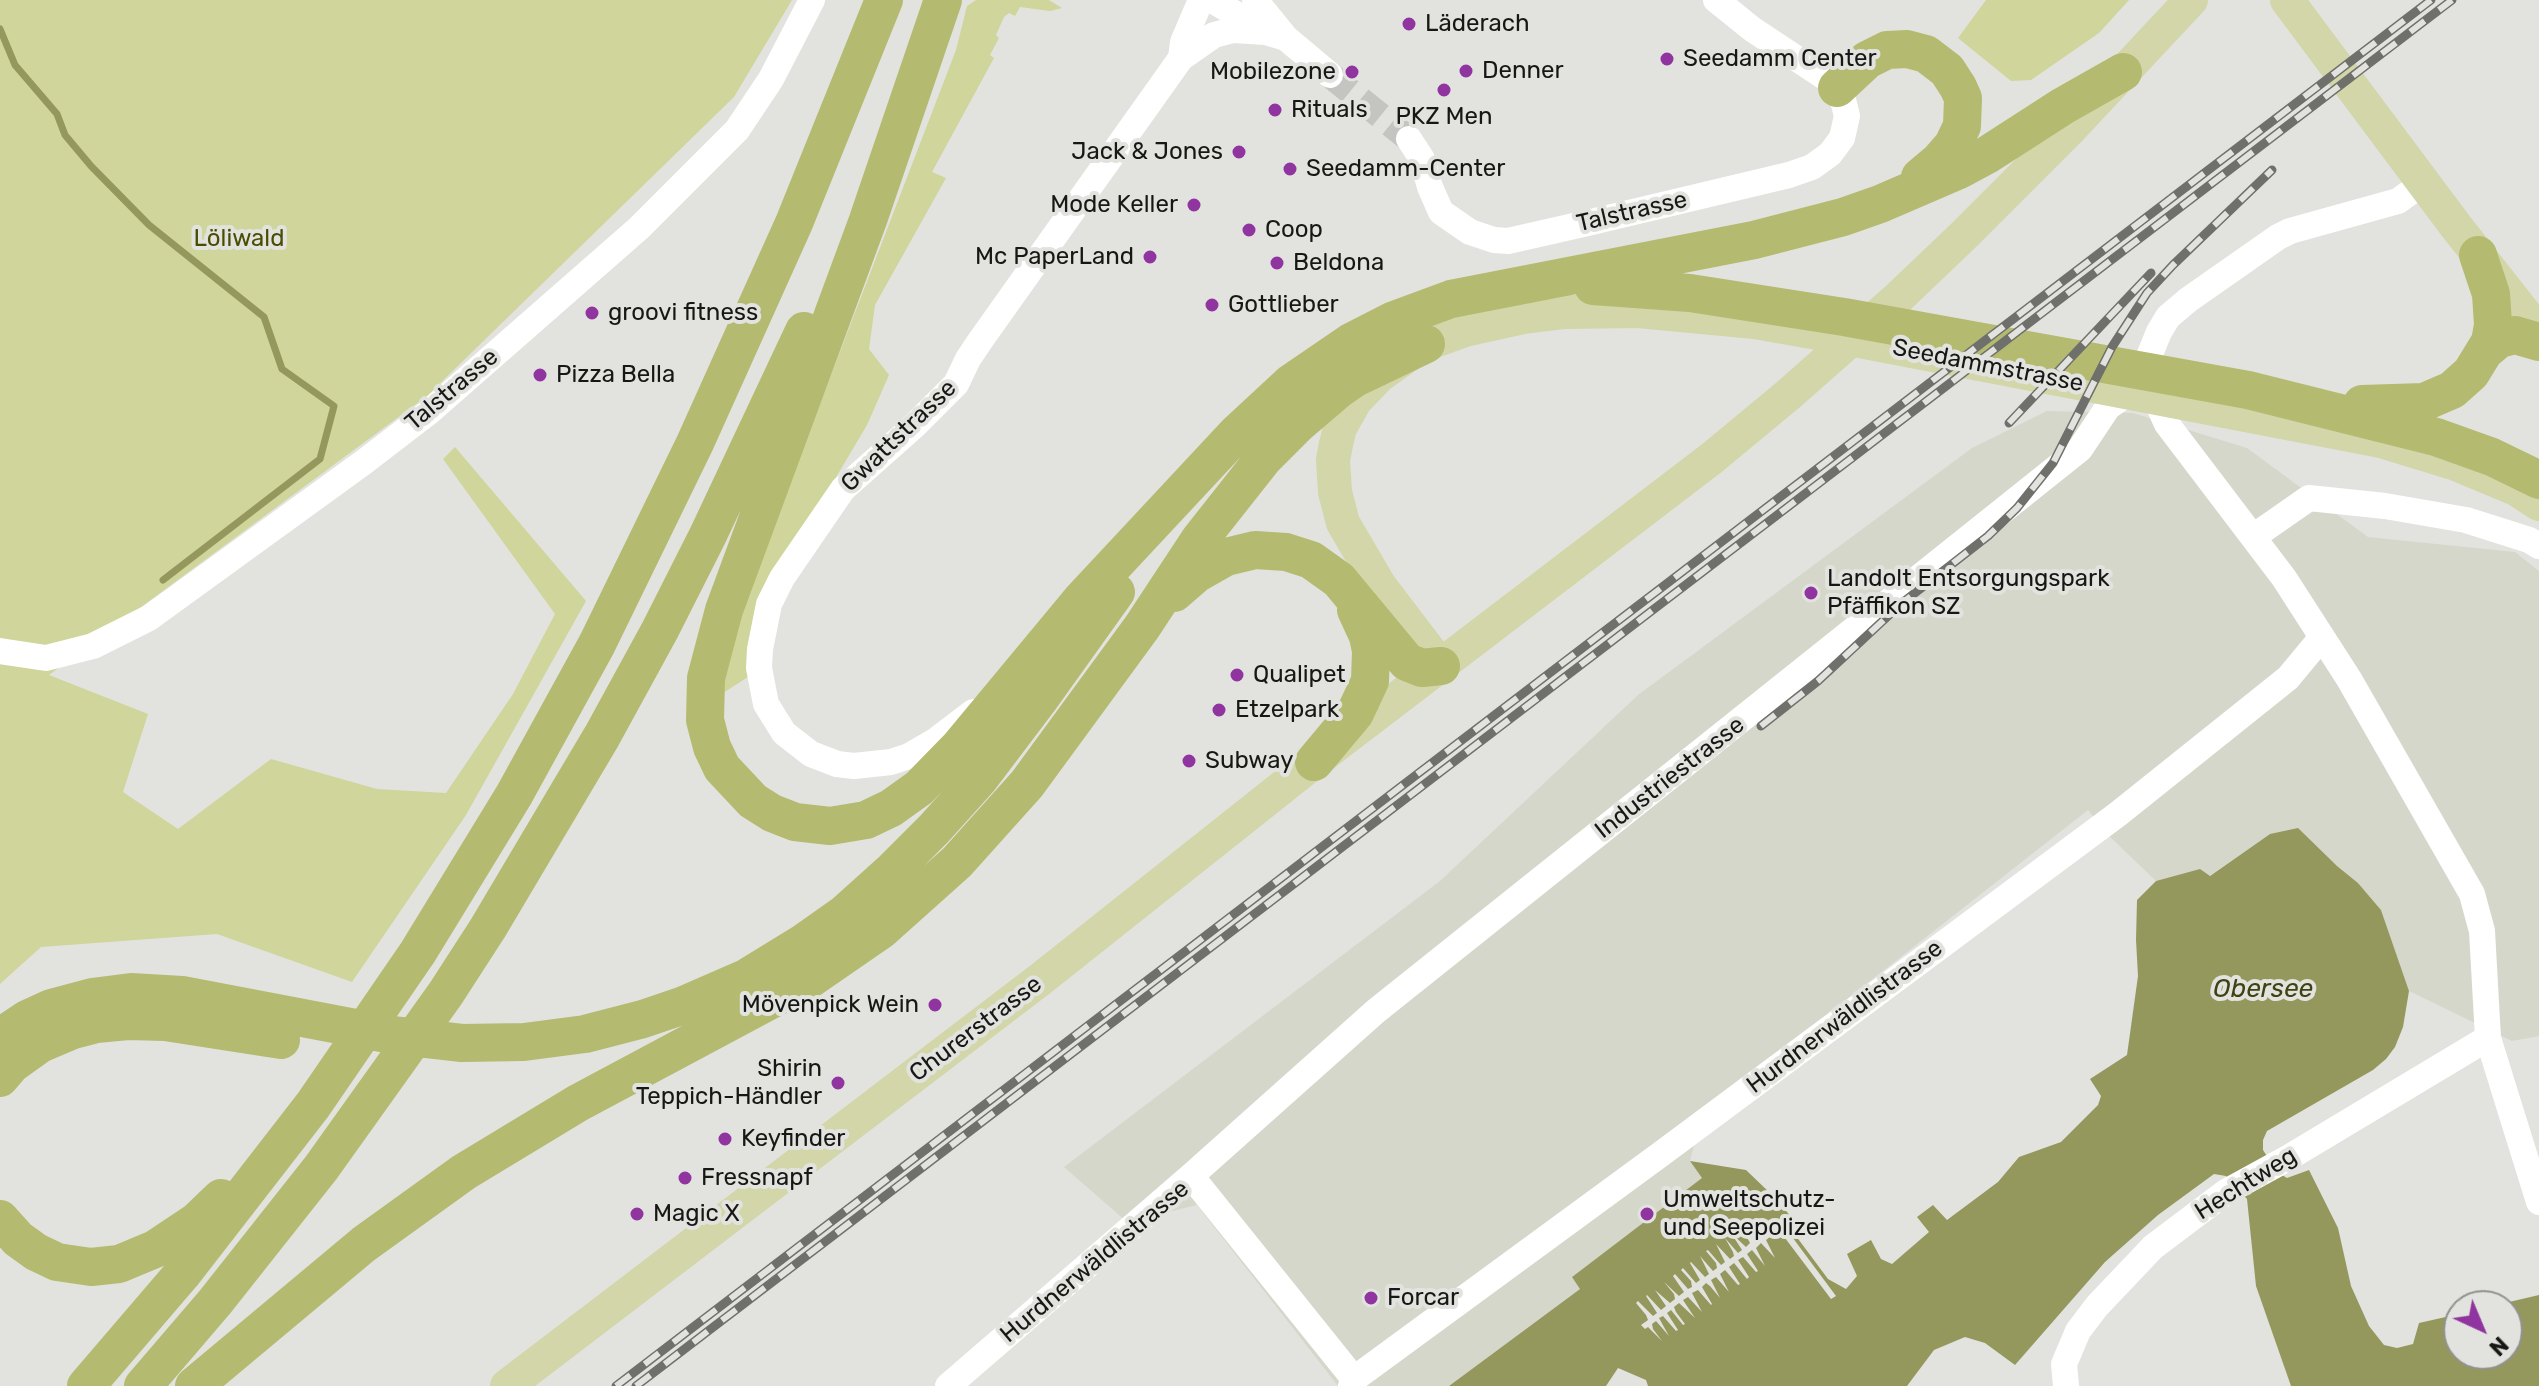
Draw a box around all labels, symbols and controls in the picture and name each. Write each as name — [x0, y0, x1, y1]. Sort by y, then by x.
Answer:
place label: Läderach — [1425, 10, 1530, 38]
marker: Läderach — [1400, 15, 1418, 33]
place label: Seedamm Center — [1683, 45, 1877, 73]
marker: Seedamm Center — [1658, 50, 1676, 68]
place label: Denner — [1482, 57, 1564, 85]
place label: Mobilezone — [1210, 58, 1336, 86]
marker: Denner — [1457, 62, 1475, 80]
marker: Mobilezone — [1343, 63, 1361, 81]
marker: PKZ Men — [1435, 81, 1453, 99]
place label: Rituals — [1291, 96, 1368, 124]
marker: Rituals — [1266, 101, 1284, 119]
place label: PKZ Men — [1395, 103, 1493, 131]
place label: Jack & Jones — [1071, 138, 1223, 166]
marker: Jack & Jones — [1230, 143, 1248, 161]
place label: Seedamm-Center — [1306, 155, 1505, 183]
marker: Seedamm-Center — [1281, 160, 1299, 178]
street label: Talstrasse — [1574, 185, 1690, 239]
place label: Mode Keller — [1050, 191, 1178, 219]
marker: Mode Keller — [1185, 196, 1203, 214]
place label: Coop — [1265, 216, 1323, 244]
marker: Coop — [1240, 221, 1258, 239]
park label: Löliwald — [194, 225, 284, 253]
place label: Mc PaperLand — [975, 243, 1134, 271]
marker: Mc PaperLand — [1141, 248, 1159, 266]
place label: Beldona — [1293, 249, 1384, 277]
marker: Beldona — [1268, 254, 1286, 272]
place label: Gottlieber — [1228, 291, 1339, 319]
marker: Gottlieber — [1203, 296, 1221, 314]
place label: groovi fitness — [608, 299, 758, 327]
marker: groovi fitness — [583, 304, 601, 322]
street label: Seedammstrasse — [1890, 333, 2086, 399]
street label: Talstrasse — [400, 343, 504, 437]
place label: Pizza Bella — [556, 361, 675, 389]
marker: Pizza Bella — [531, 366, 549, 384]
street label: Gwattstrasse — [835, 374, 963, 498]
place label: Landolt Entsorgungspark Pfäffikon SZ — [1827, 565, 2110, 621]
marker: Landolt Entsorgungspark Pfäffikon SZ — [1802, 584, 1820, 602]
place label: Qualipet — [1253, 661, 1346, 689]
marker: Qualipet — [1228, 666, 1246, 684]
place label: Etzelpark — [1235, 696, 1339, 724]
marker: Etzelpark — [1210, 701, 1228, 719]
street label: Industriestrasse — [1590, 711, 1750, 845]
place label: Subway — [1205, 747, 1293, 775]
marker: Subway — [1180, 752, 1198, 770]
street label: Hurdnerwäldlistrasse — [1742, 934, 1948, 1100]
street label: Churerstrasse — [904, 970, 1048, 1088]
water label: Obersee — [2213, 973, 2313, 1005]
place label: Mövenpick Wein — [742, 991, 919, 1019]
marker: Mövenpick Wein — [926, 996, 944, 1014]
place label: Shirin Teppich-Händler — [636, 1055, 822, 1111]
marker: Shirin Teppich-Händler — [829, 1074, 847, 1092]
place label: Keyfinder — [741, 1125, 845, 1153]
marker: Keyfinder — [716, 1130, 734, 1148]
street label: Hechtweg — [2190, 1141, 2302, 1227]
place label: Fressnapf — [701, 1164, 813, 1192]
marker: Fressnapf — [676, 1169, 694, 1187]
street label: Hurdnerwäldlistrasse — [995, 1175, 1195, 1349]
place label: Umweltschutz- und Seepolizei — [1663, 1186, 1836, 1242]
place label: Magic X — [653, 1200, 740, 1228]
marker: Magic X — [628, 1205, 646, 1223]
marker: Umweltschutz- und Seepolizei — [1638, 1205, 1656, 1223]
place label: Forcar — [1387, 1284, 1459, 1312]
marker: Forcar — [1362, 1289, 1380, 1307]
north arrow — [2443, 1290, 2523, 1370]
text: N — [2484, 1331, 2514, 1361]

